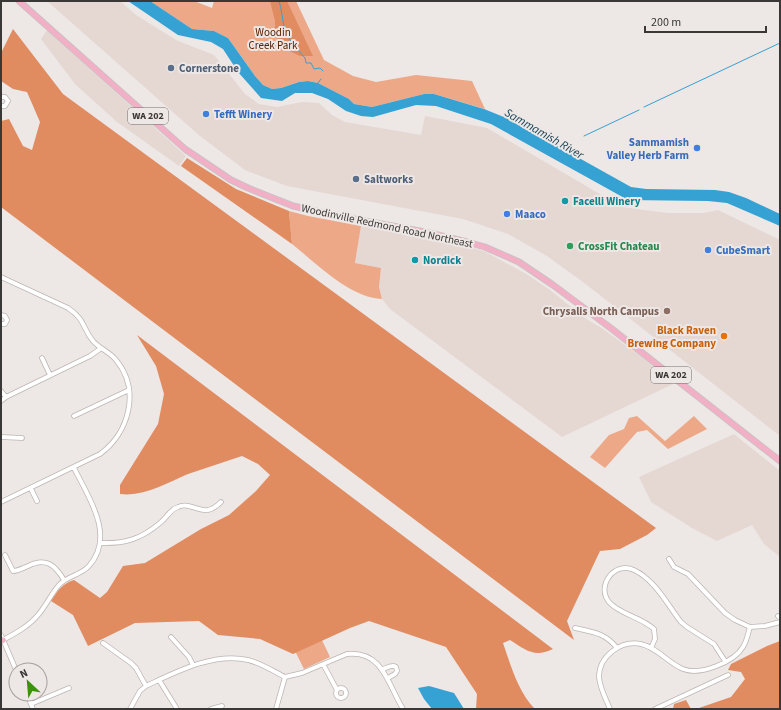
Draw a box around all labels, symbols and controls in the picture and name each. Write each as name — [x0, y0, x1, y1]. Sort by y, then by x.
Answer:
scale bar — [645, 8, 766, 34]
text: 200 m — [651, 14, 681, 31]
park label: Woodin Creek Park — [248, 25, 298, 53]
place label: Cornerstone — [179, 61, 239, 76]
marker: Cornerstone — [166, 63, 176, 73]
water label: Sammamish River — [501, 104, 587, 164]
place label: Tefft Winery — [214, 107, 273, 122]
road number: WA 202 — [128, 108, 168, 124]
marker: Tefft Winery — [201, 109, 211, 119]
place label: Sammamish Valley Herb Farm — [606, 135, 689, 163]
marker: Sammamish Valley Herb Farm — [692, 143, 702, 153]
place label: Saltworks — [364, 172, 413, 187]
marker: Saltworks — [351, 174, 361, 184]
place label: Facelli Winery — [573, 194, 641, 209]
marker: Facelli Winery — [560, 196, 570, 206]
street label: Woodinville Redmond Road Northeast — [300, 200, 474, 252]
place label: Maaco — [515, 207, 546, 222]
marker: Maaco — [502, 209, 512, 219]
place label: CrossFit Chateau — [578, 239, 660, 254]
marker: CrossFit Chateau — [565, 241, 575, 251]
place label: CubeSmart — [716, 243, 771, 258]
marker: CubeSmart — [703, 245, 713, 255]
place label: Nordick — [423, 253, 461, 268]
marker: Nordick — [410, 255, 420, 265]
place label: Chrysalis North Campus — [543, 304, 659, 319]
marker: Chrysalis North Campus — [662, 306, 672, 316]
place label: Black Raven Brewing Company — [628, 323, 716, 351]
marker: Black Raven Brewing Company — [719, 331, 729, 341]
road number: WA 202 — [651, 367, 691, 383]
north arrow — [8, 662, 48, 702]
text: N — [17, 665, 30, 682]

